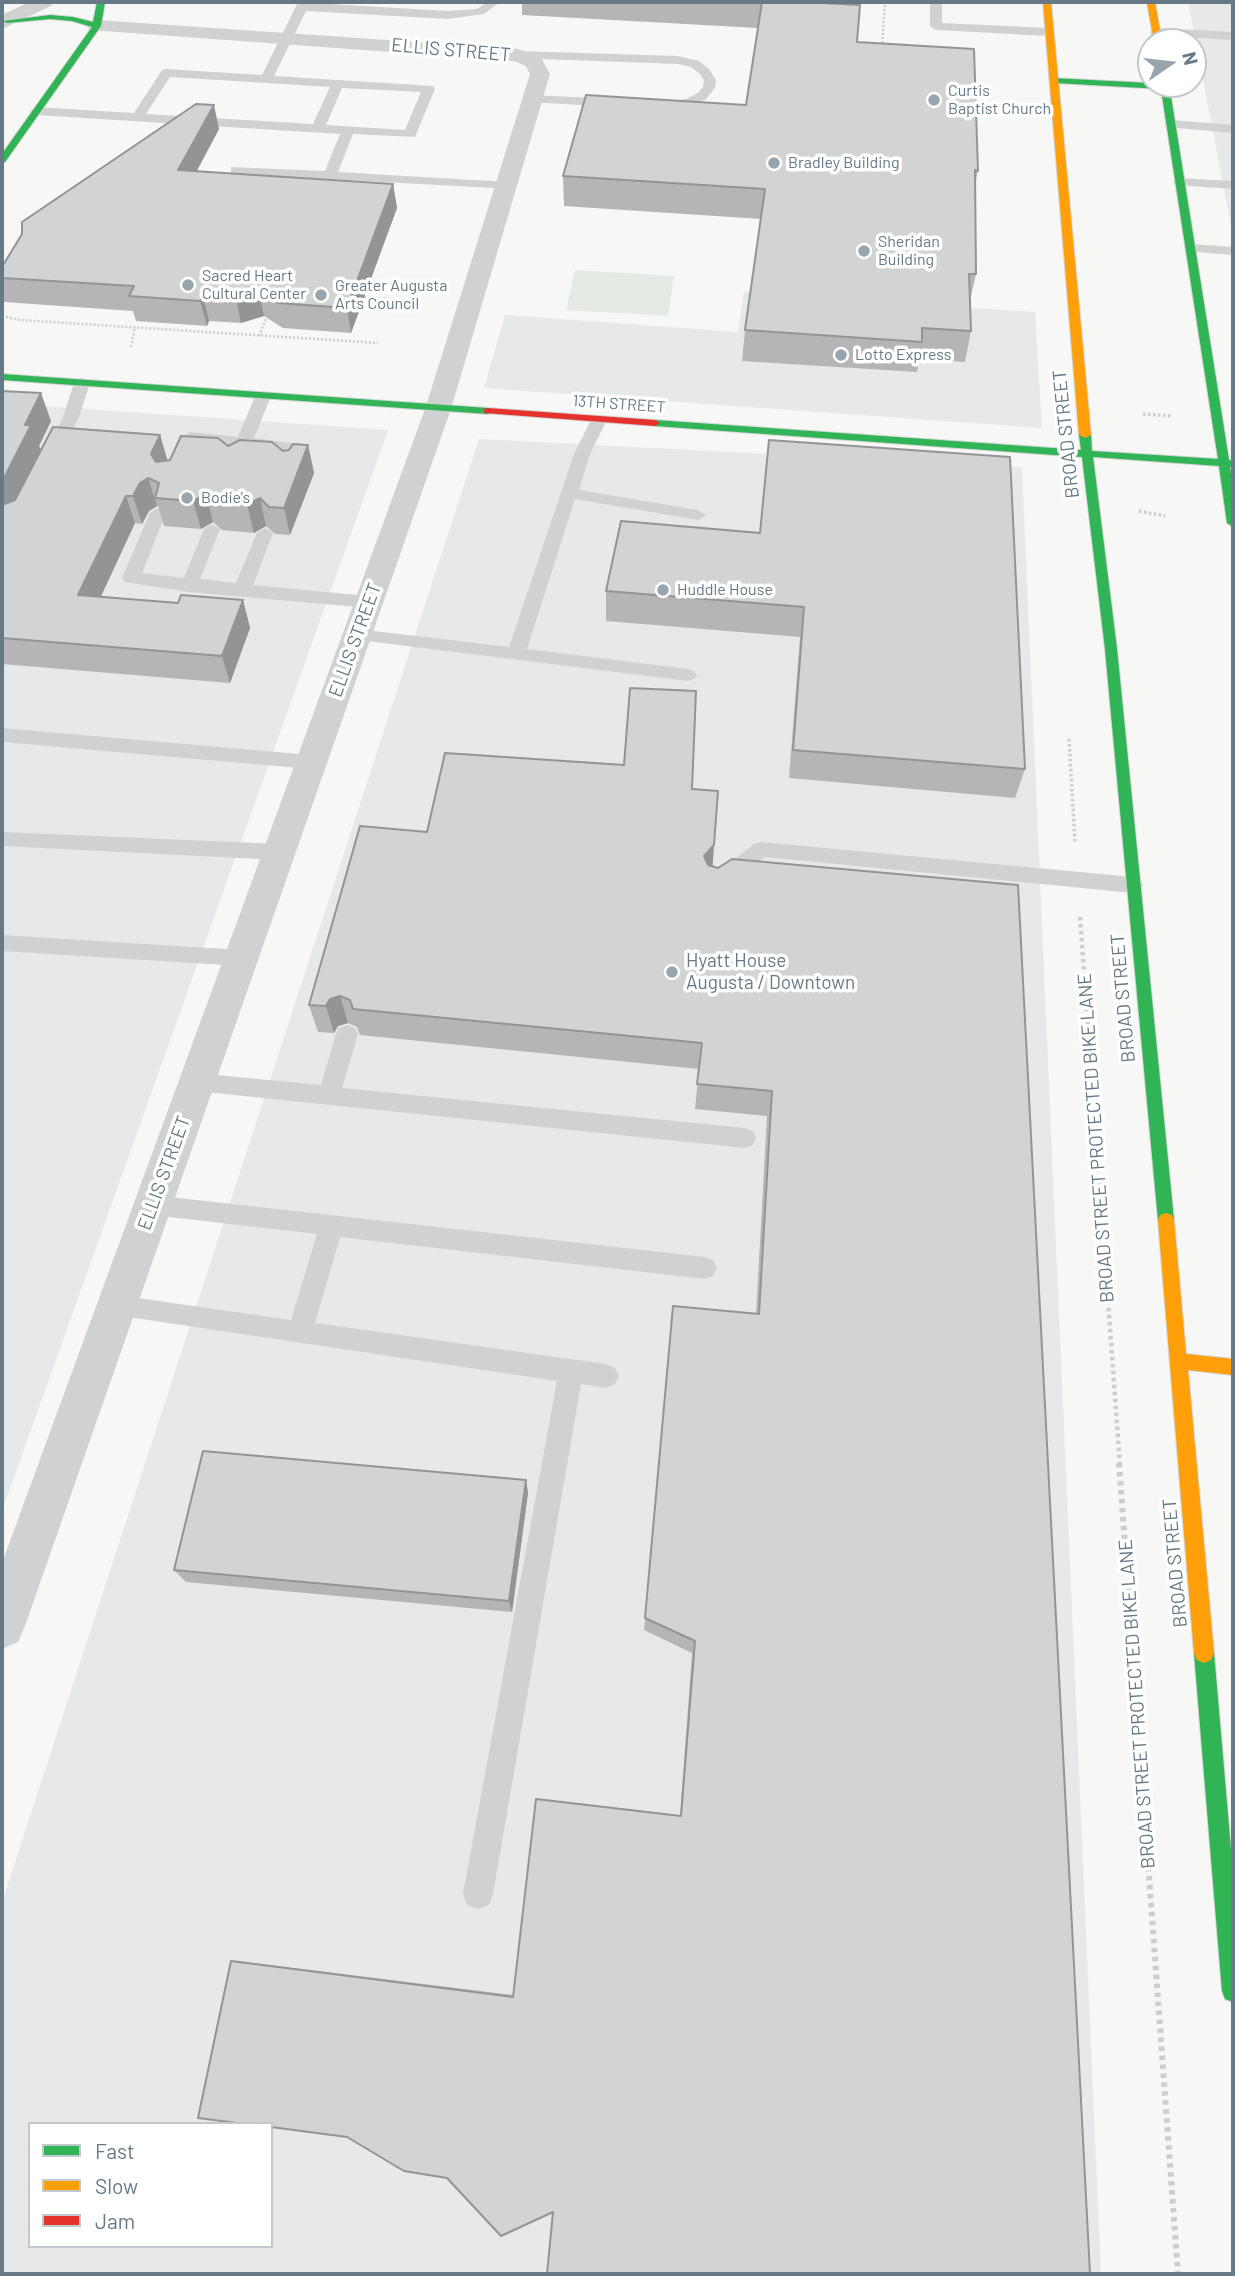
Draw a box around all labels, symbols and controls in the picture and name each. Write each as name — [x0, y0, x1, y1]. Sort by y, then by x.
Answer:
north arrow — [1137, 28, 1207, 98]
street label: ELLIS STREET — [390, 33, 512, 67]
text: N — [1178, 49, 1204, 67]
place label: Curtis Baptist Church — [948, 81, 1051, 119]
marker: Curtis Baptist Church — [926, 92, 942, 108]
place label: Bradley Building — [788, 153, 899, 173]
marker: Bradley Building — [766, 155, 782, 171]
place label: Sheridan Building — [878, 232, 940, 270]
marker: Sheridan Building — [856, 243, 872, 259]
place label: Sacred Heart Cultural Center — [202, 266, 306, 304]
place label: Greater Augusta Arts Council — [335, 276, 447, 314]
marker: Sacred Heart Cultural Center — [180, 277, 196, 293]
marker: Greater Augusta Arts Council — [313, 287, 329, 303]
place label: Lotto Express — [855, 345, 951, 365]
marker: Lotto Express — [833, 347, 849, 363]
street label: BROAD STREET — [1048, 368, 1084, 500]
street label: 13TH STREET — [572, 391, 666, 417]
place label: Bodie's — [201, 488, 250, 508]
marker: Bodie's — [179, 490, 195, 506]
street label: ELLIS STREET — [324, 580, 386, 700]
place label: Huddle House — [677, 580, 773, 600]
marker: Huddle House — [655, 582, 671, 598]
street label: BROAD STREET — [1106, 933, 1140, 1063]
place label: Hyatt House Augusta / Downtown — [686, 950, 855, 994]
marker: Hyatt House Augusta / Downtown — [664, 964, 680, 980]
street label: BROAD STREET PROTECTED BIKE LANE — [1073, 973, 1119, 1303]
street label: ELLIS STREET — [133, 1113, 195, 1233]
street label: BROAD STREET — [1158, 1498, 1192, 1628]
street label: BROAD STREET PROTECTED BIKE LANE — [1114, 1539, 1160, 1869]
legend — [28, 2122, 273, 2248]
text: Fast — [95, 2138, 135, 2163]
text: Slow — [95, 2173, 138, 2198]
text: Jam — [95, 2208, 135, 2233]

